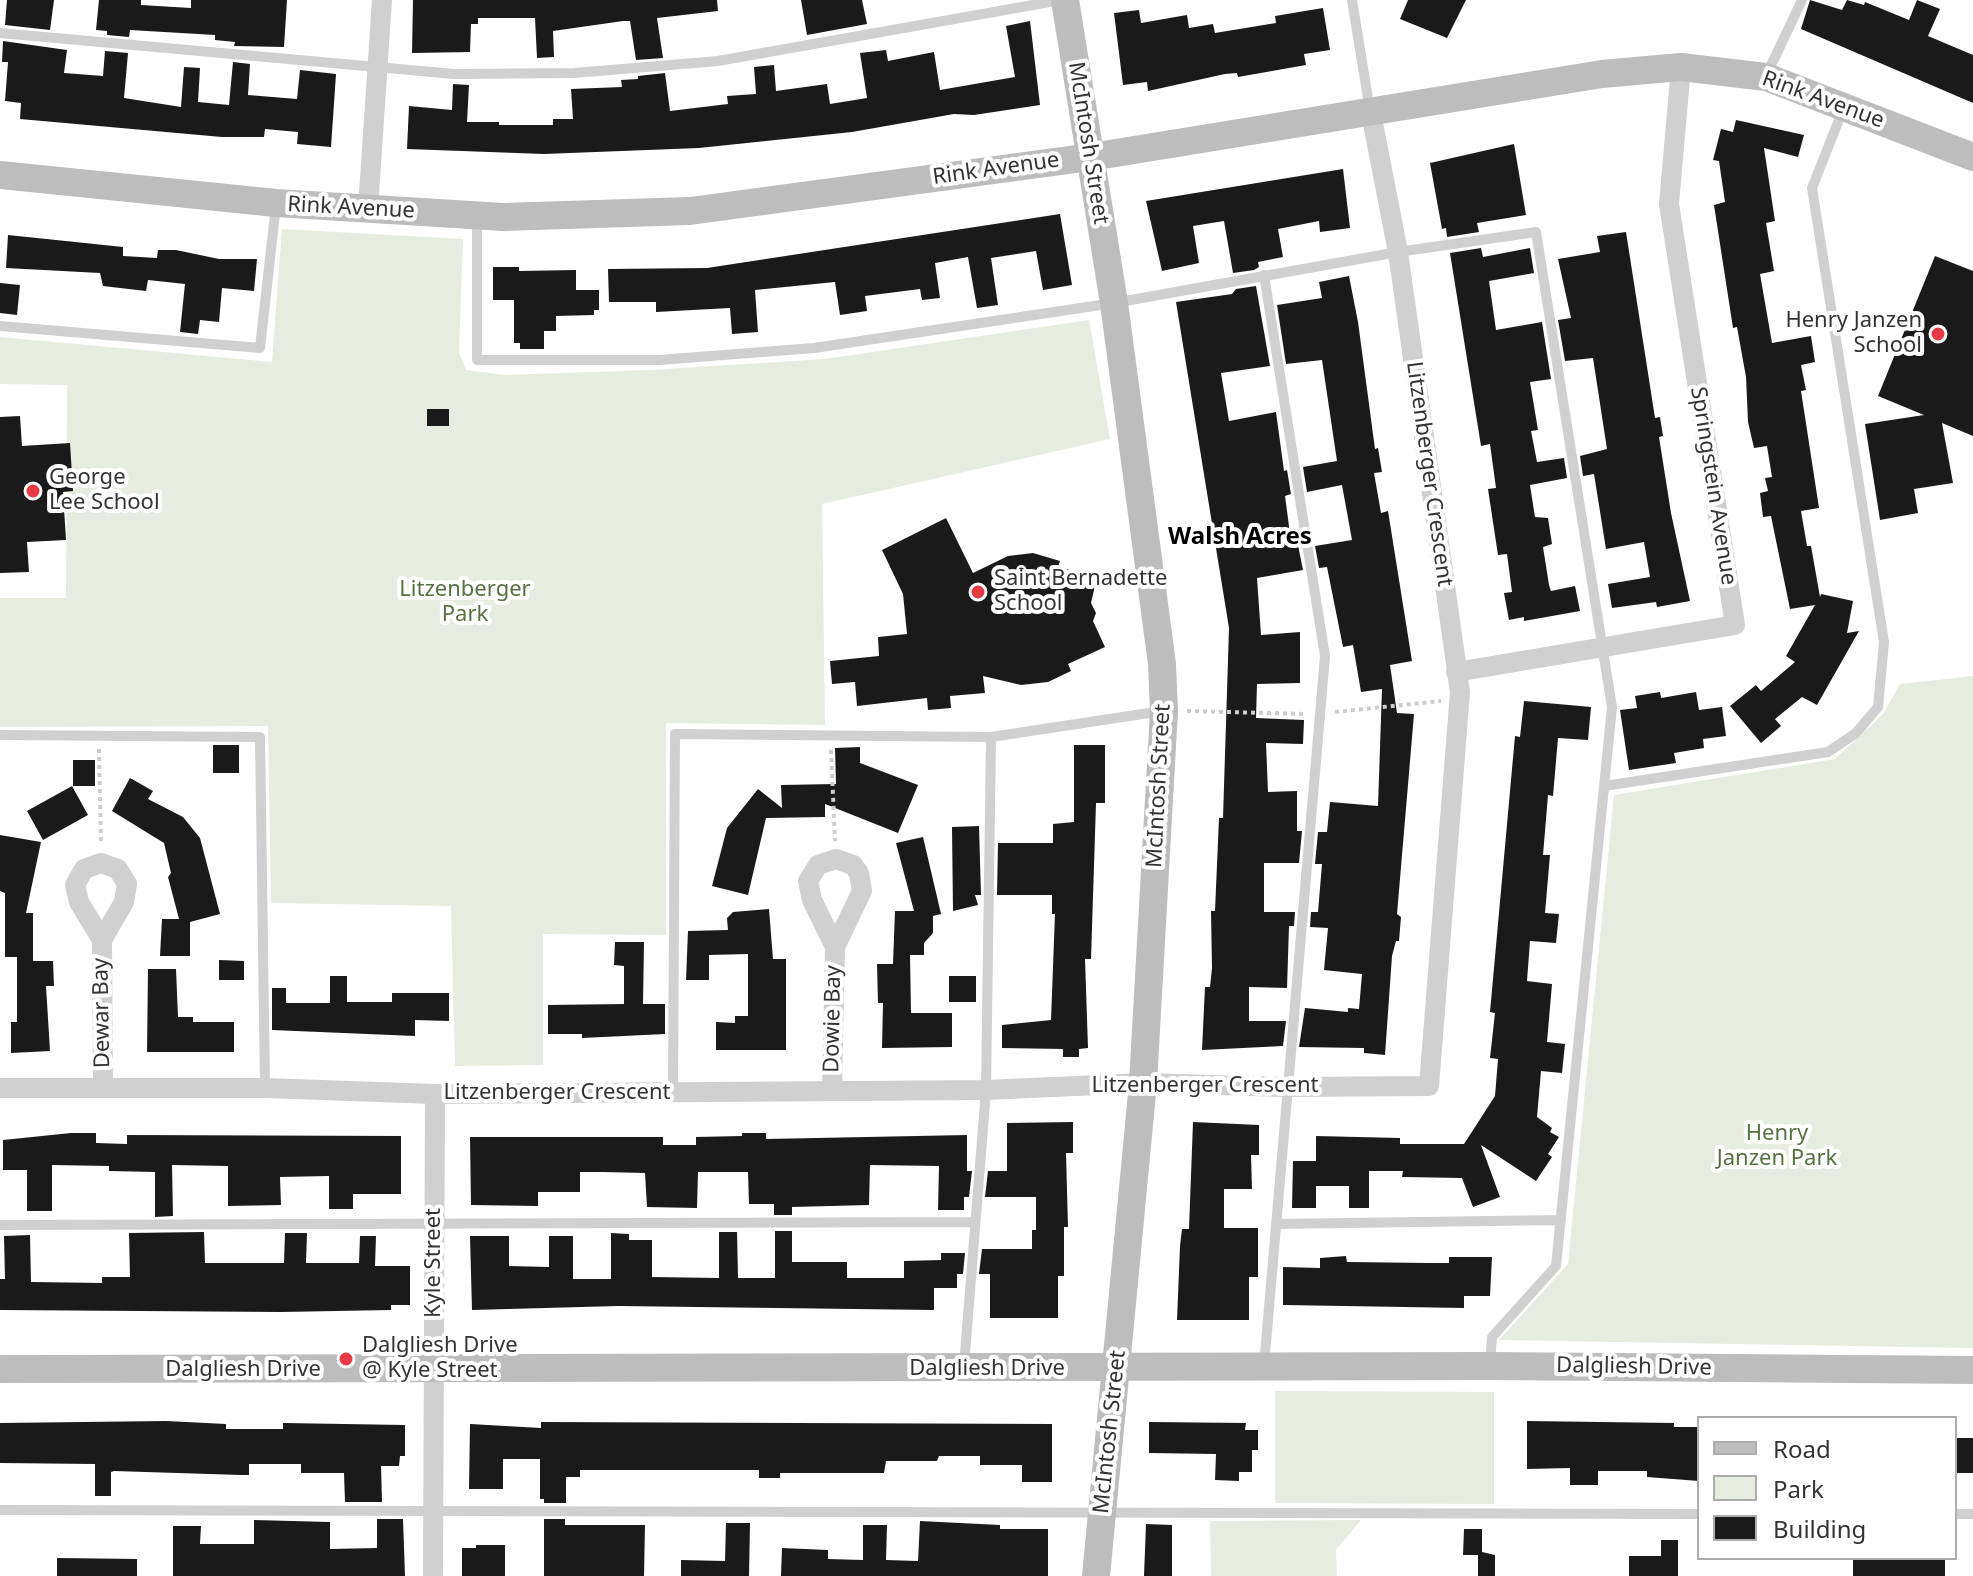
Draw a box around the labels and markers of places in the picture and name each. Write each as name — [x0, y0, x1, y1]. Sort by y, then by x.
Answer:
place label: Henry Janzen School — [1785, 308, 1922, 360]
marker: Henry Janzen School — [1929, 325, 1947, 343]
place label: George Lee School — [49, 465, 160, 516]
marker: George Lee School — [24, 482, 42, 500]
place label: Saint Bernadette School — [994, 566, 1167, 618]
marker: Saint Bernadette School — [969, 583, 987, 601]
place label: Dalgliesh Drive @ Kyle Street — [362, 1333, 518, 1384]
marker: Dalgliesh Drive @ Kyle Street — [337, 1350, 355, 1368]

